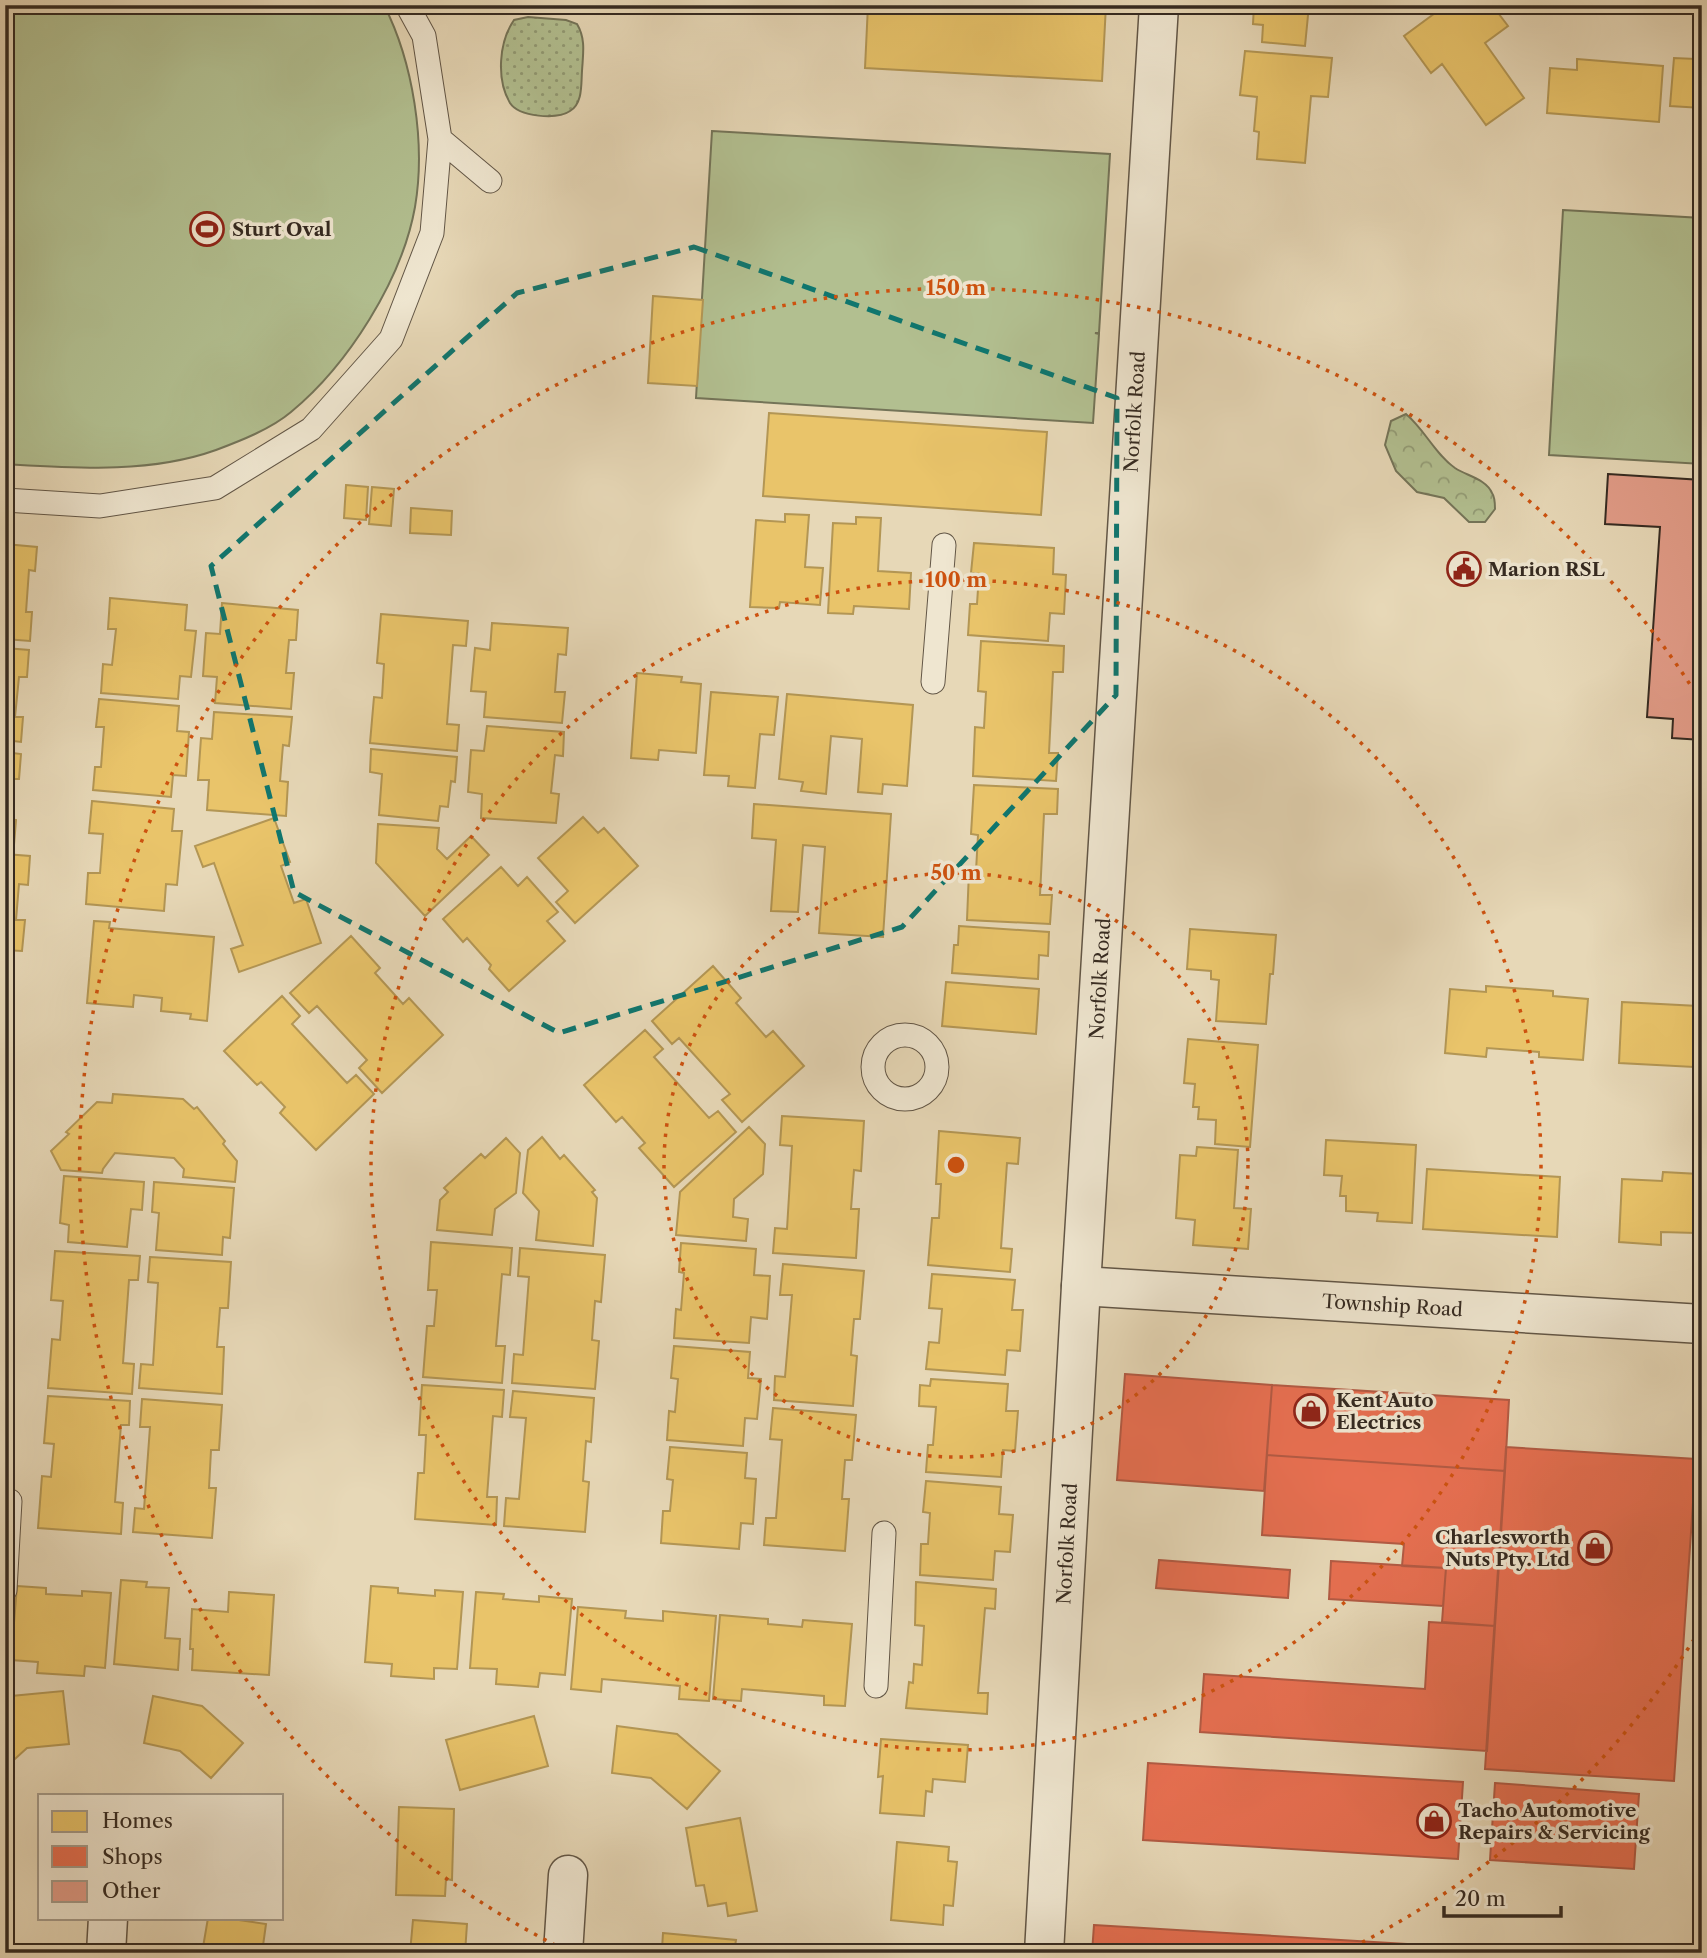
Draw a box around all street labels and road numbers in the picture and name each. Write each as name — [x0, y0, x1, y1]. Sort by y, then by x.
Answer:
street label: Norfolk Road — [1119, 350, 1149, 473]
street label: Norfolk Road — [1085, 917, 1115, 1040]
street label: Township Road — [1321, 1289, 1464, 1321]
street label: Norfolk Road — [1052, 1482, 1082, 1605]

